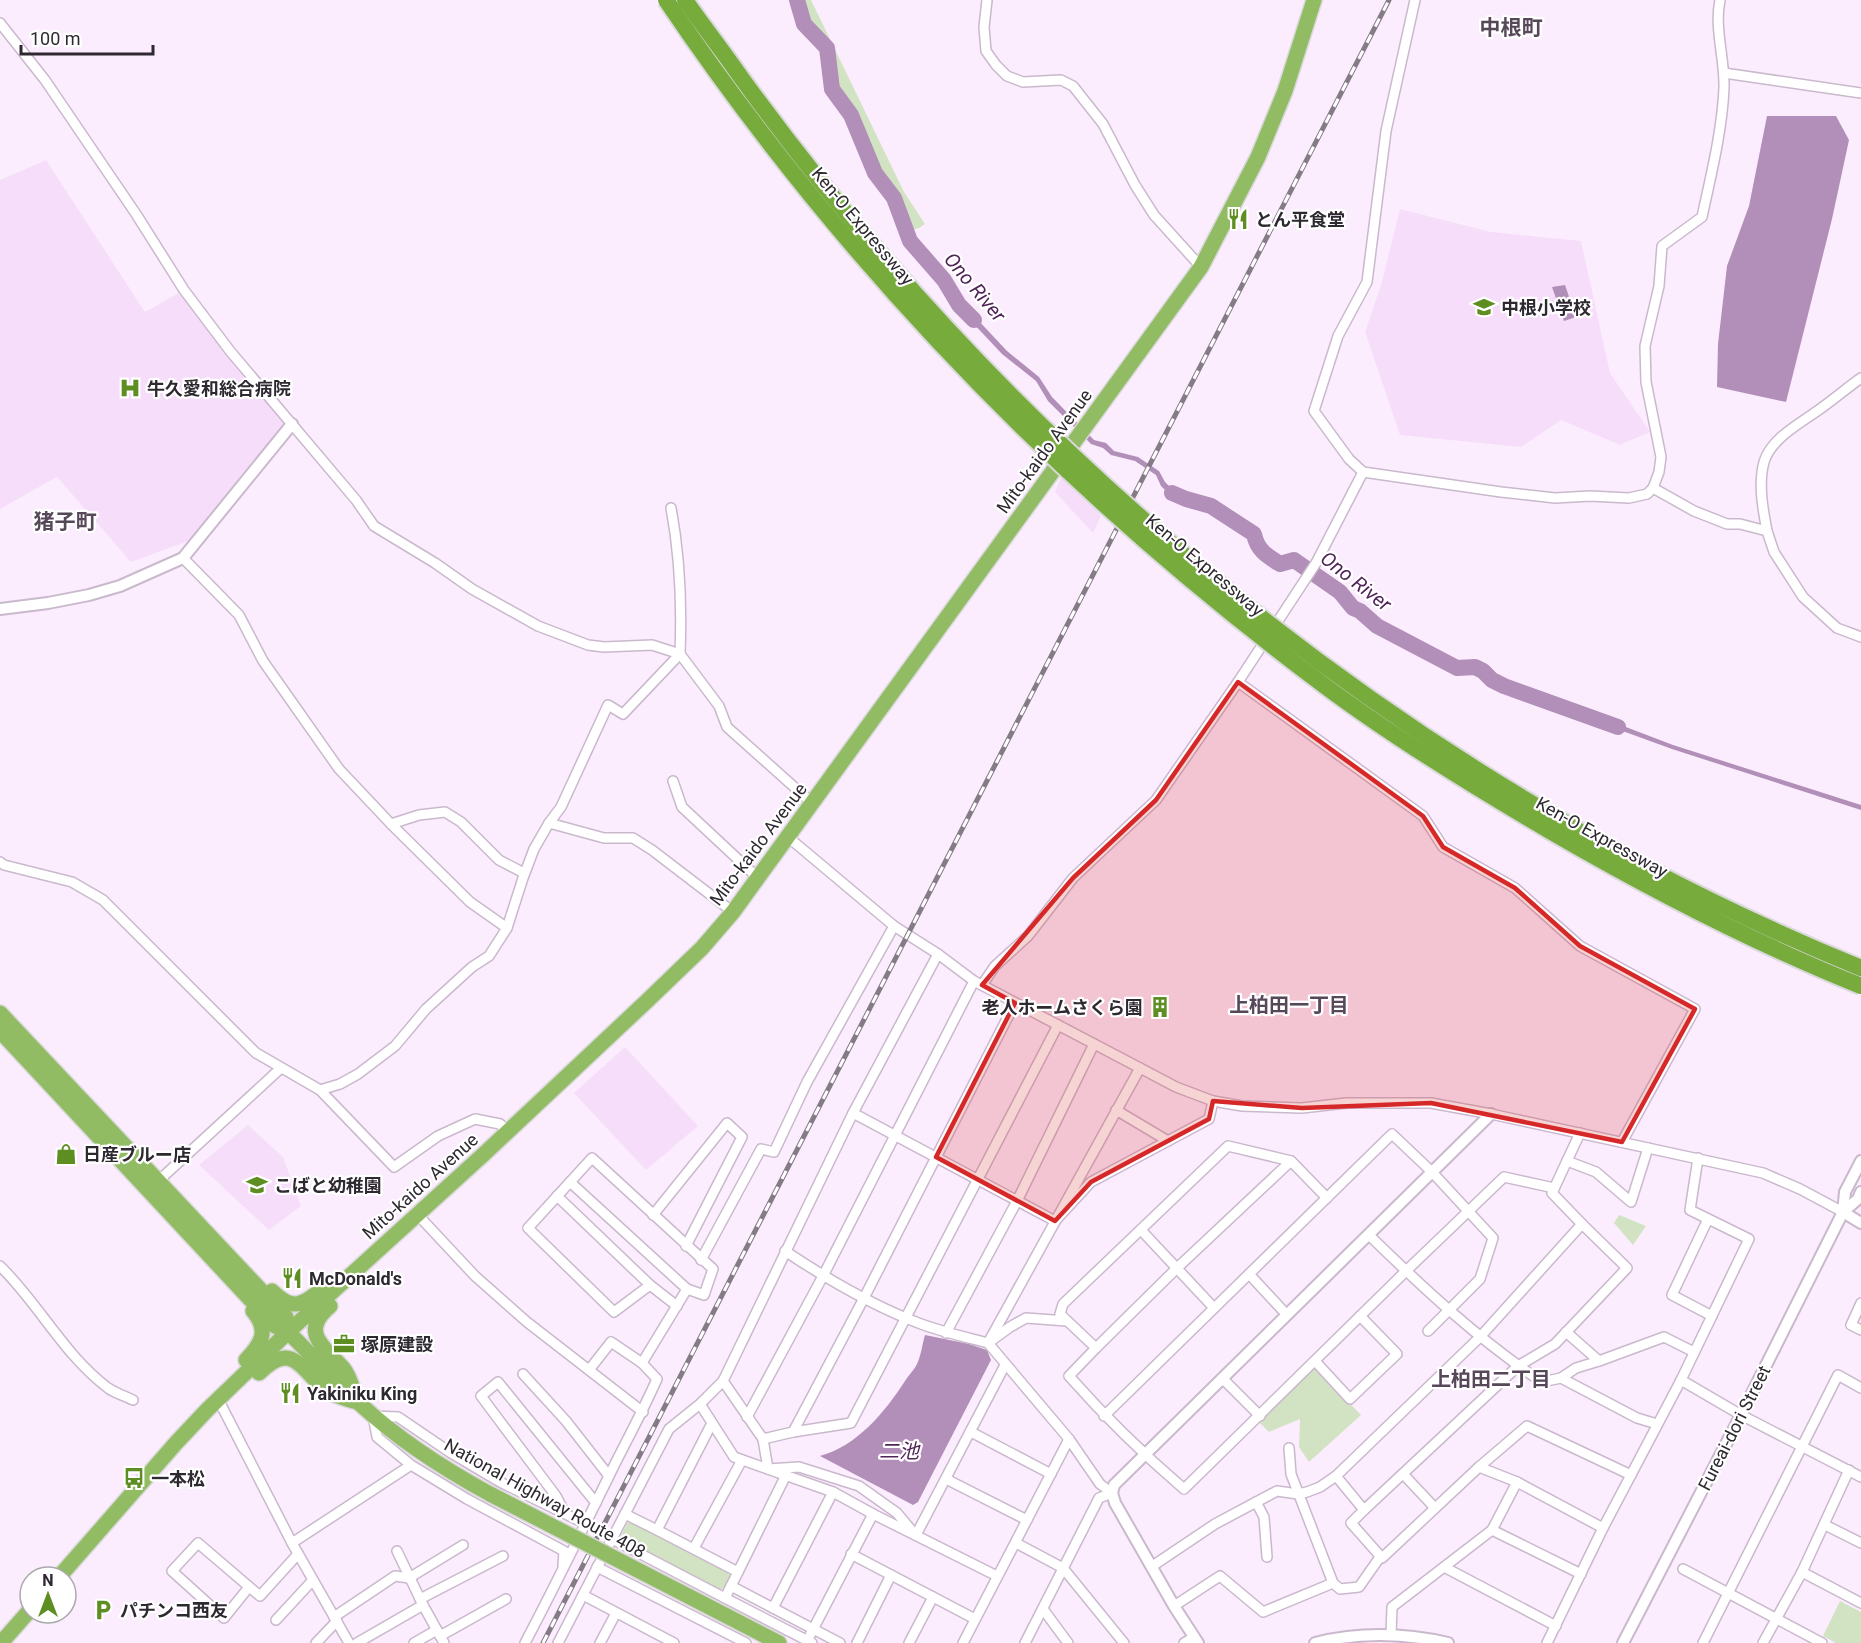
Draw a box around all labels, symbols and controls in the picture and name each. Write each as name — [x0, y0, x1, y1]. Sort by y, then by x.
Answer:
district label: 中根町 — [1480, 16, 1543, 40]
scale bar — [21, 18, 153, 56]
text: 100 m — [30, 28, 81, 49]
street label: Ken-O Expressway — [808, 163, 919, 290]
restaurant icon: とん平食堂 — [1226, 207, 1250, 231]
place label: とん平食堂 — [1255, 209, 1345, 230]
water label: Ono River — [939, 248, 1012, 328]
school or university icon: 中根小学校 — [1472, 295, 1496, 319]
place label: 中根小学校 — [1501, 297, 1591, 318]
hospital icon: 牛久愛和総合病院 — [118, 376, 142, 400]
place label: 牛久愛和総合病院 — [147, 378, 291, 399]
street label: Mito-kaido Avenue — [992, 385, 1096, 517]
district label: 猪子町 — [34, 510, 97, 534]
street label: Ken-O Expressway — [1142, 510, 1269, 621]
water label: Ono River — [1316, 546, 1397, 617]
street label: Mito-kaido Avenue — [705, 779, 811, 909]
street label: Ken-O Expressway — [1532, 792, 1672, 882]
district label: 上柏田一丁目 — [1229, 993, 1349, 1017]
building icon: 老人ホームさくら園 — [1148, 995, 1172, 1019]
place label: 老人ホームさくら園 — [982, 997, 1143, 1018]
street label: Mito-kaido Avenue — [358, 1129, 482, 1243]
shop icon: 日産ブルー店 — [54, 1142, 78, 1166]
place label: 日産ブルー店 — [83, 1144, 191, 1165]
school or university icon: こばと幼稚園 — [245, 1173, 269, 1197]
place label: こばと幼稚園 — [274, 1175, 382, 1196]
restaurant icon: McDonald's — [280, 1266, 304, 1290]
place label: McDonald's — [309, 1268, 402, 1289]
office icon: 塚原建設 — [332, 1332, 356, 1356]
place label: 塚原建設 — [361, 1334, 433, 1355]
street label: Fureai-dori Street — [1694, 1362, 1775, 1494]
district label: 上柏田二丁目 — [1431, 1367, 1551, 1391]
restaurant icon: Yakiniku King — [278, 1381, 302, 1405]
place label: Yakiniku King — [307, 1383, 417, 1404]
street label: National Highway Route 408 — [441, 1434, 649, 1562]
water label: 二池 — [879, 1439, 921, 1463]
bus stop icon: 一本松 — [122, 1466, 146, 1490]
place label: 一本松 — [151, 1468, 205, 1489]
north arrow — [18, 1565, 78, 1625]
text: N — [42, 1571, 54, 1590]
parking icon: パチンコ西友 — [91, 1598, 115, 1622]
place label: パチンコ西友 — [120, 1600, 228, 1621]

